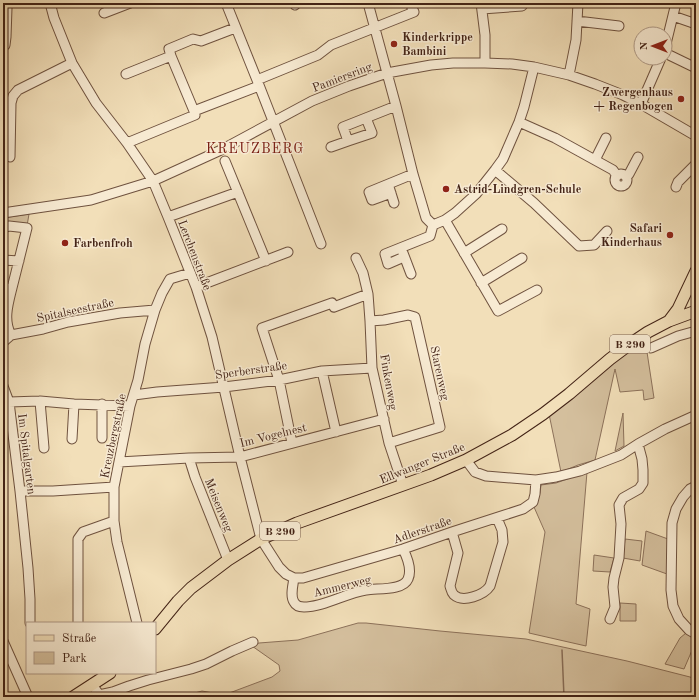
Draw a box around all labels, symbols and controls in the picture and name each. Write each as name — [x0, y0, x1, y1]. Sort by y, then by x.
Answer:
north arrow — [633, 26, 673, 66]
place label: Kinderkrippe Bambini — [402, 32, 473, 58]
marker: Kinderkrippe Bambini — [389, 39, 399, 49]
text: N — [639, 41, 650, 50]
street label: Pamiersring — [311, 61, 374, 95]
place label: Zwergenhaus + Regenbogen — [594, 87, 673, 113]
marker: Zwergenhaus + Regenbogen — [676, 94, 686, 104]
district label: KREUZBERG — [206, 142, 304, 156]
marker: Astrid-Lindgren-Schule — [441, 184, 451, 194]
place label: Astrid-Lindgren-Schule — [454, 184, 582, 196]
street label: Lerchenstraße — [175, 219, 213, 293]
place label: Safari Kinderhaus — [601, 223, 662, 249]
marker: Safari Kinderhaus — [665, 230, 675, 240]
marker: Farbenfroh — [60, 238, 70, 248]
place label: Farbenfroh — [73, 238, 133, 250]
street label: Spitalseestraße — [36, 297, 115, 325]
road number: B 290 — [610, 335, 650, 353]
street label: Starenweg — [427, 345, 451, 402]
street label: Finkenweg — [377, 353, 399, 412]
street label: Sperberstraße — [214, 360, 288, 382]
street label: Kreuzbergstraße — [99, 392, 129, 480]
street label: Im Spitalgarten — [15, 413, 37, 496]
street label: Im Vogelnest — [239, 422, 308, 450]
street label: Ellwanger Straße — [378, 441, 467, 486]
street label: Meisenweg — [202, 477, 234, 534]
street label: Adlerstraße — [391, 515, 454, 547]
road number: B 290 — [260, 522, 300, 540]
street label: Ammerweg — [312, 574, 373, 600]
legend — [26, 622, 156, 674]
text: Straße — [62, 633, 97, 645]
text: Park — [62, 653, 87, 665]

